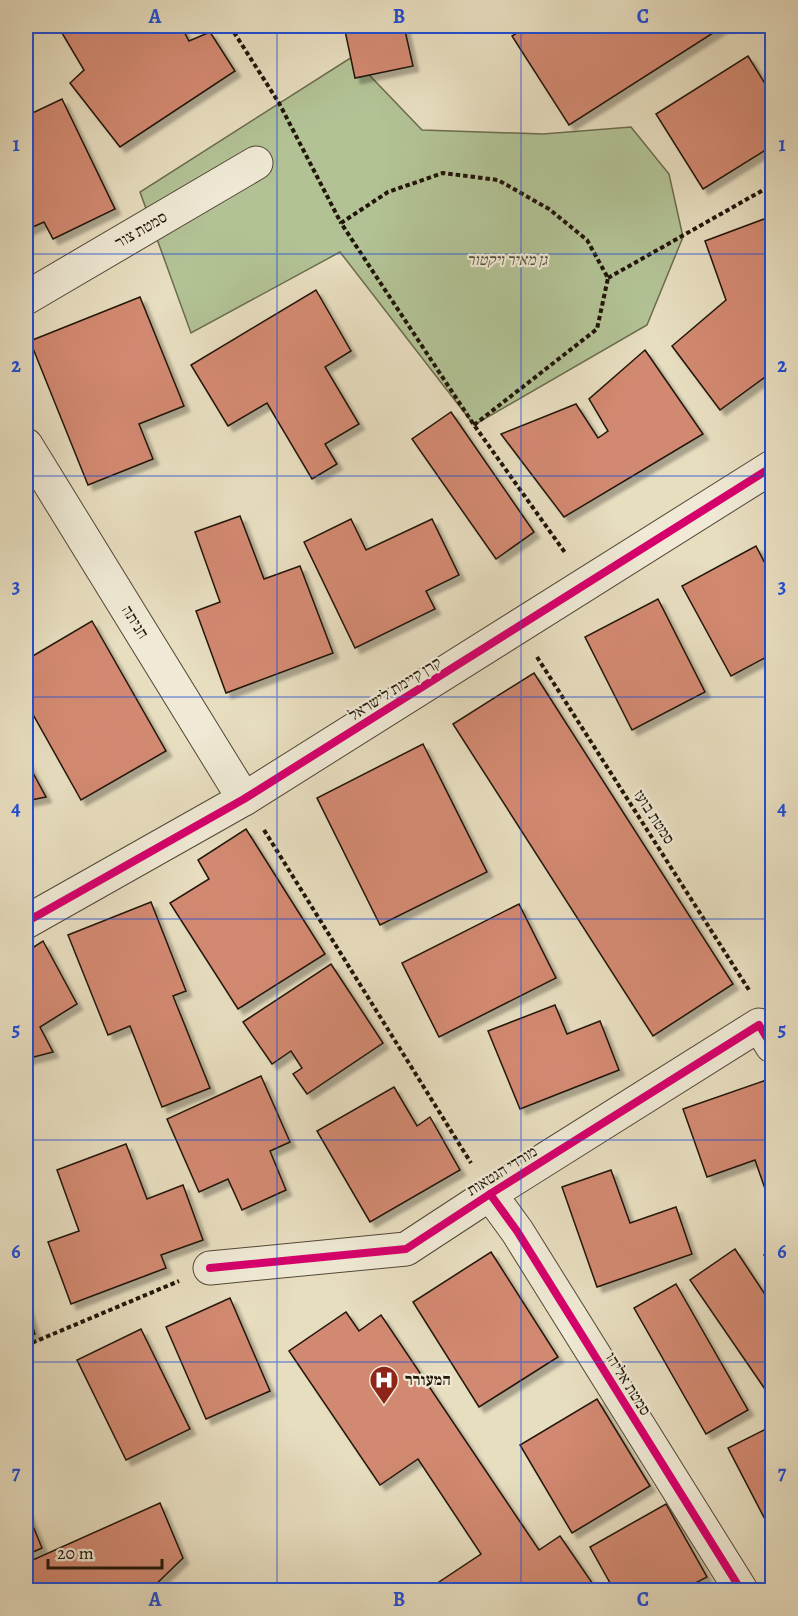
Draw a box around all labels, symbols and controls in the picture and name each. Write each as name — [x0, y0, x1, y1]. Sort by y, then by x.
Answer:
text: A — [148, 3, 162, 30]
text: B — [393, 3, 405, 30]
text: C — [637, 3, 649, 30]
text: 1 — [12, 131, 20, 158]
text: 1 — [778, 131, 786, 158]
street label: סמטת צור — [111, 206, 171, 254]
park label: גן מאיר ויקטור — [467, 249, 549, 271]
text: 2 — [11, 352, 21, 379]
text: 2 — [777, 352, 787, 379]
text: 3 — [12, 573, 20, 600]
text: 3 — [778, 573, 786, 600]
street label: חניתה — [116, 601, 154, 643]
street label: קרן קיימת לישראל — [344, 652, 446, 726]
street label: סמטת בועז — [628, 785, 680, 849]
text: 4 — [11, 795, 21, 822]
text: 4 — [777, 795, 787, 822]
text: 5 — [12, 1016, 20, 1043]
text: 5 — [778, 1016, 786, 1043]
street label: מורדי הגטאות — [462, 1141, 542, 1201]
text: 6 — [11, 1238, 21, 1265]
text: 6 — [777, 1238, 787, 1265]
street label: סמטת אליהו — [600, 1348, 656, 1420]
hospital icon: המעורר — [368, 1364, 400, 1406]
place label: המעורר — [405, 1369, 451, 1391]
text: 7 — [12, 1459, 21, 1486]
text: 7 — [778, 1459, 787, 1486]
scale bar — [48, 1532, 162, 1570]
text: 20 m — [57, 1541, 94, 1565]
text: A — [148, 1586, 162, 1613]
text: B — [393, 1586, 405, 1613]
text: C — [637, 1586, 649, 1613]

